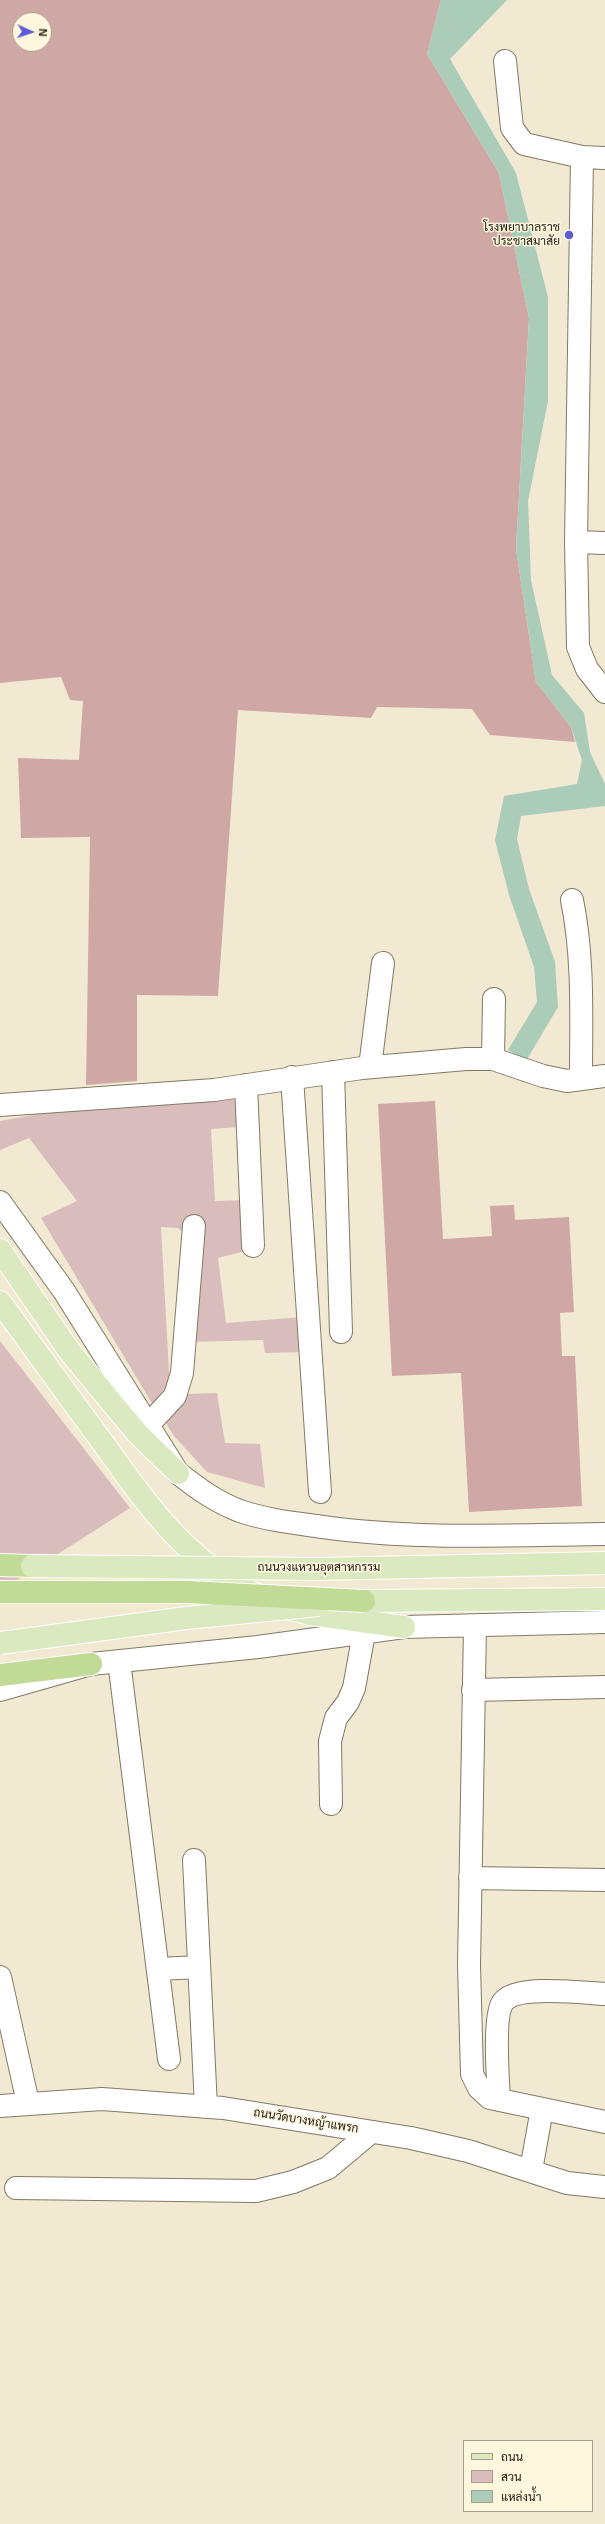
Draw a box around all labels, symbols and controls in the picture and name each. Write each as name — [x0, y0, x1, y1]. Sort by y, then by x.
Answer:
north arrow — [12, 12, 52, 52]
text: N — [37, 28, 49, 37]
place label: โรงพยาบาลราช ประชาสมาสัย — [483, 221, 560, 249]
marker: โรงพยาบาลราช ประชาสมาสัย — [563, 229, 575, 241]
street label: ถนนวงแหวนอุตสาหกรรม — [258, 1561, 380, 1575]
street label: ถนนวัดบางหญ้าแพรก — [252, 2106, 360, 2136]
legend — [463, 2440, 593, 2512]
text: ถนน — [501, 2450, 523, 2464]
text: สวน — [501, 2470, 522, 2484]
text: แหล่งน้ำ — [501, 2490, 541, 2504]

